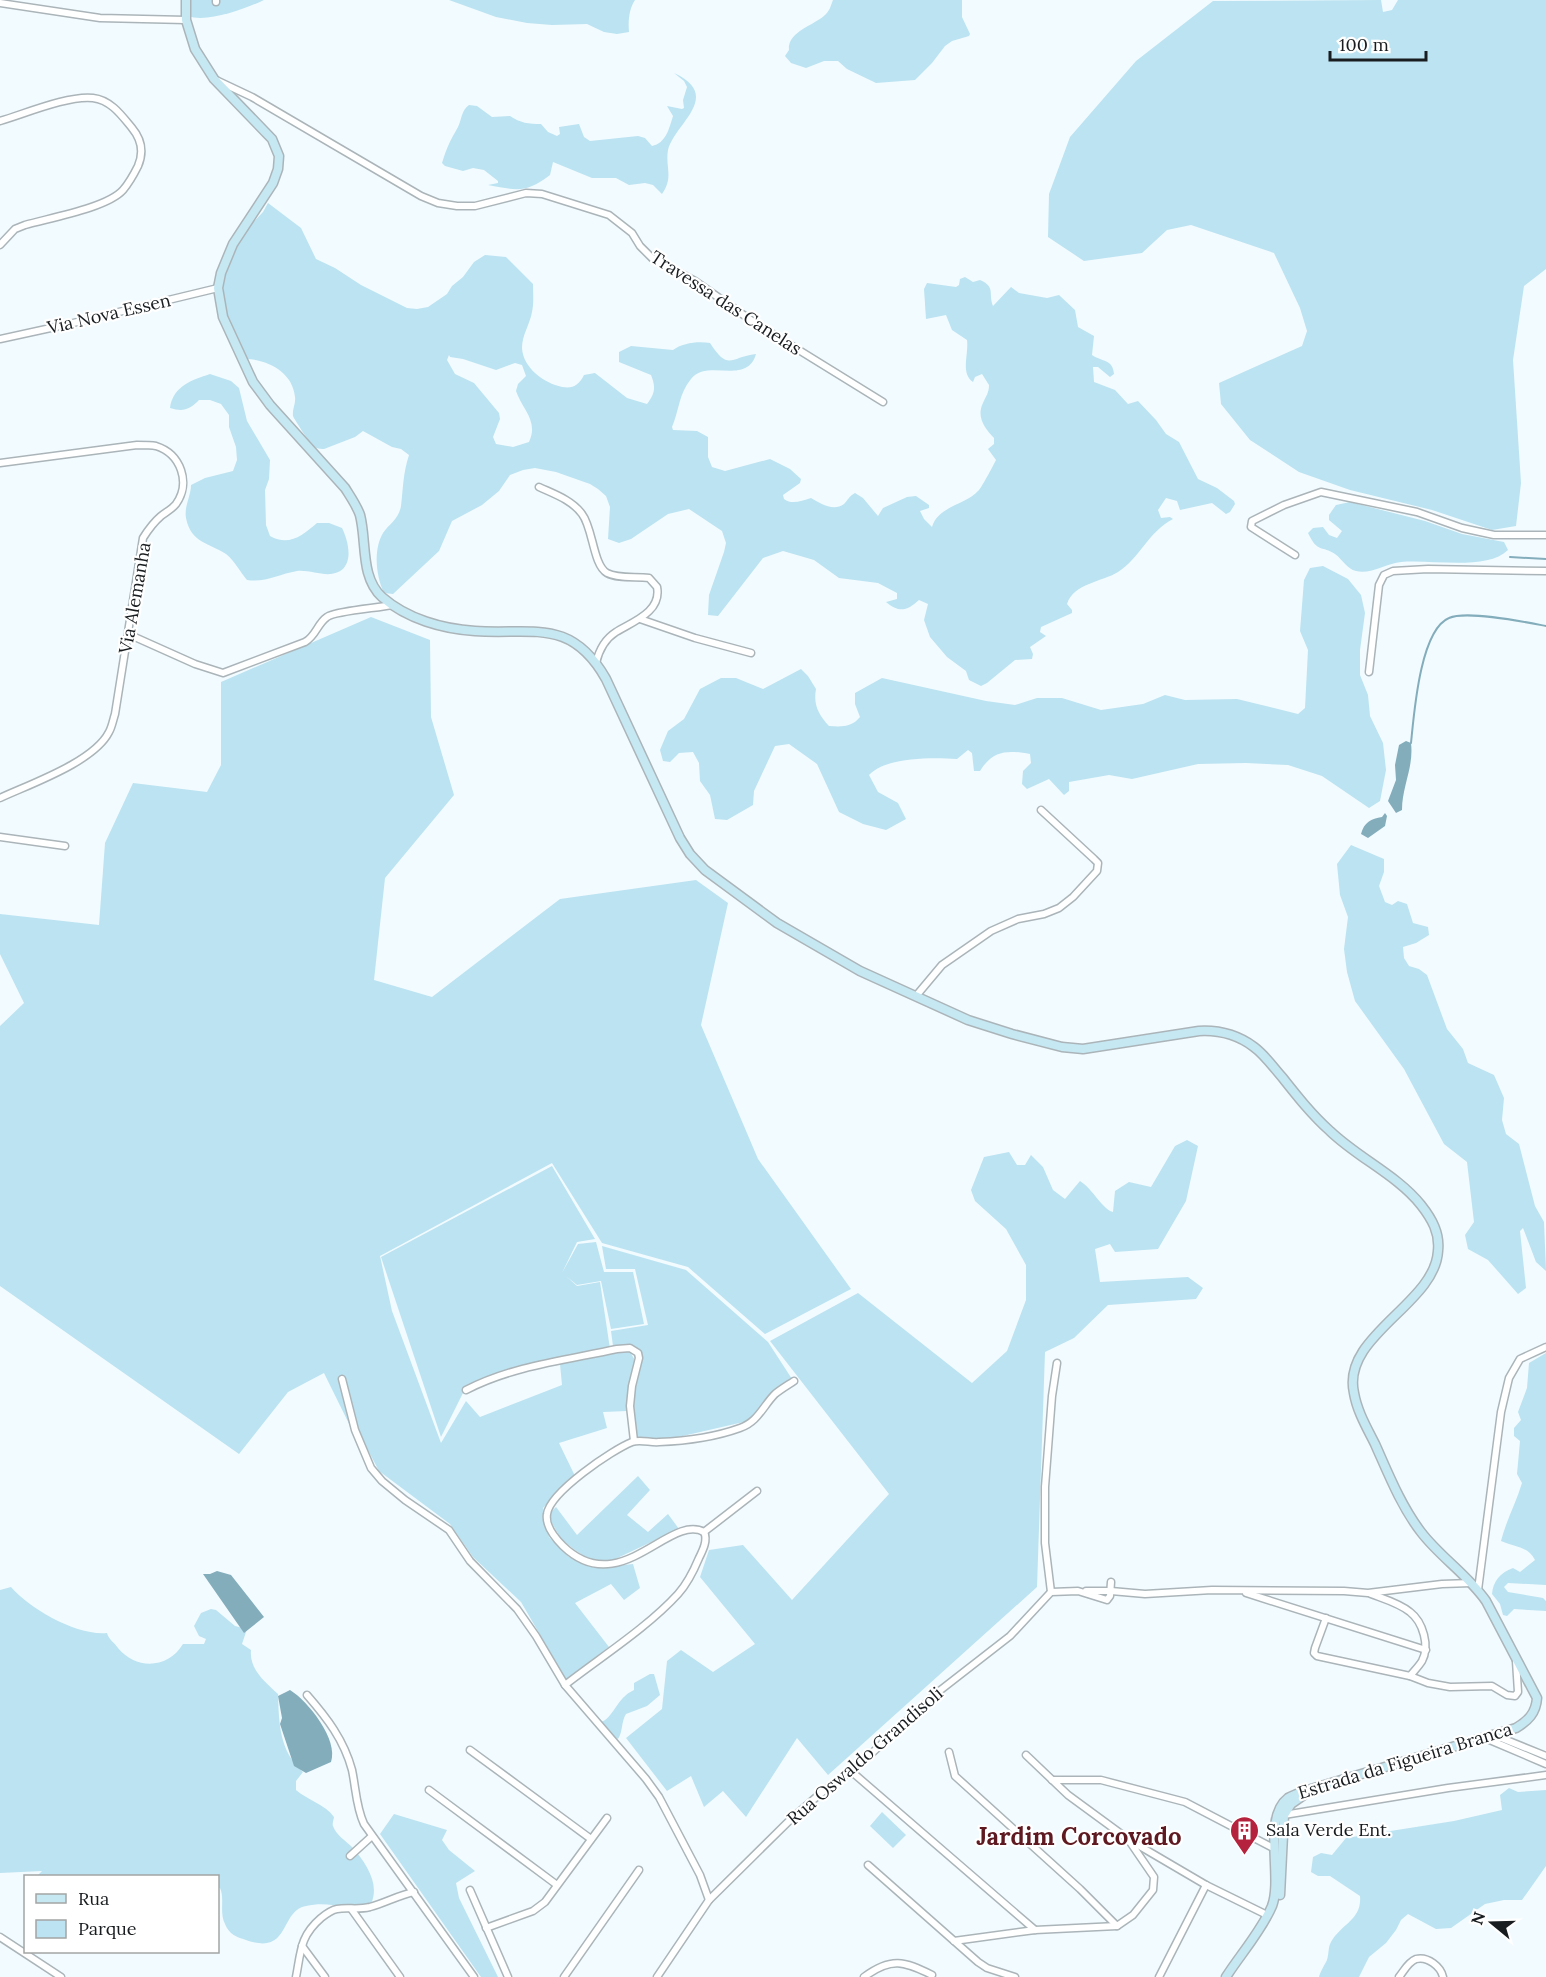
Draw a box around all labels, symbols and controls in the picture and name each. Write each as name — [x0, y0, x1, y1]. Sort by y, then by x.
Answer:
scale bar — [1330, 24, 1426, 62]
text: 100 m — [1339, 33, 1389, 56]
street label: Travessa das Canelas — [646, 245, 806, 360]
street label: Via Nova Essen — [44, 288, 173, 339]
street label: Via Alemanha — [113, 540, 156, 656]
street label: Rua Oswaldo Grandisoli — [782, 1682, 947, 1830]
street label: Estrada da Figueira Branca — [1295, 1717, 1515, 1804]
building icon: Sala Verde Ent. — [1229, 1814, 1261, 1856]
place label: Sala Verde Ent. — [1266, 1818, 1392, 1841]
district label: Jardim Corcovado — [976, 1821, 1182, 1852]
legend — [24, 1875, 219, 1953]
text: Rua — [78, 1887, 109, 1910]
north arrow — [1462, 1893, 1522, 1953]
text: N — [1466, 1909, 1489, 1927]
text: Parque — [78, 1917, 137, 1940]

